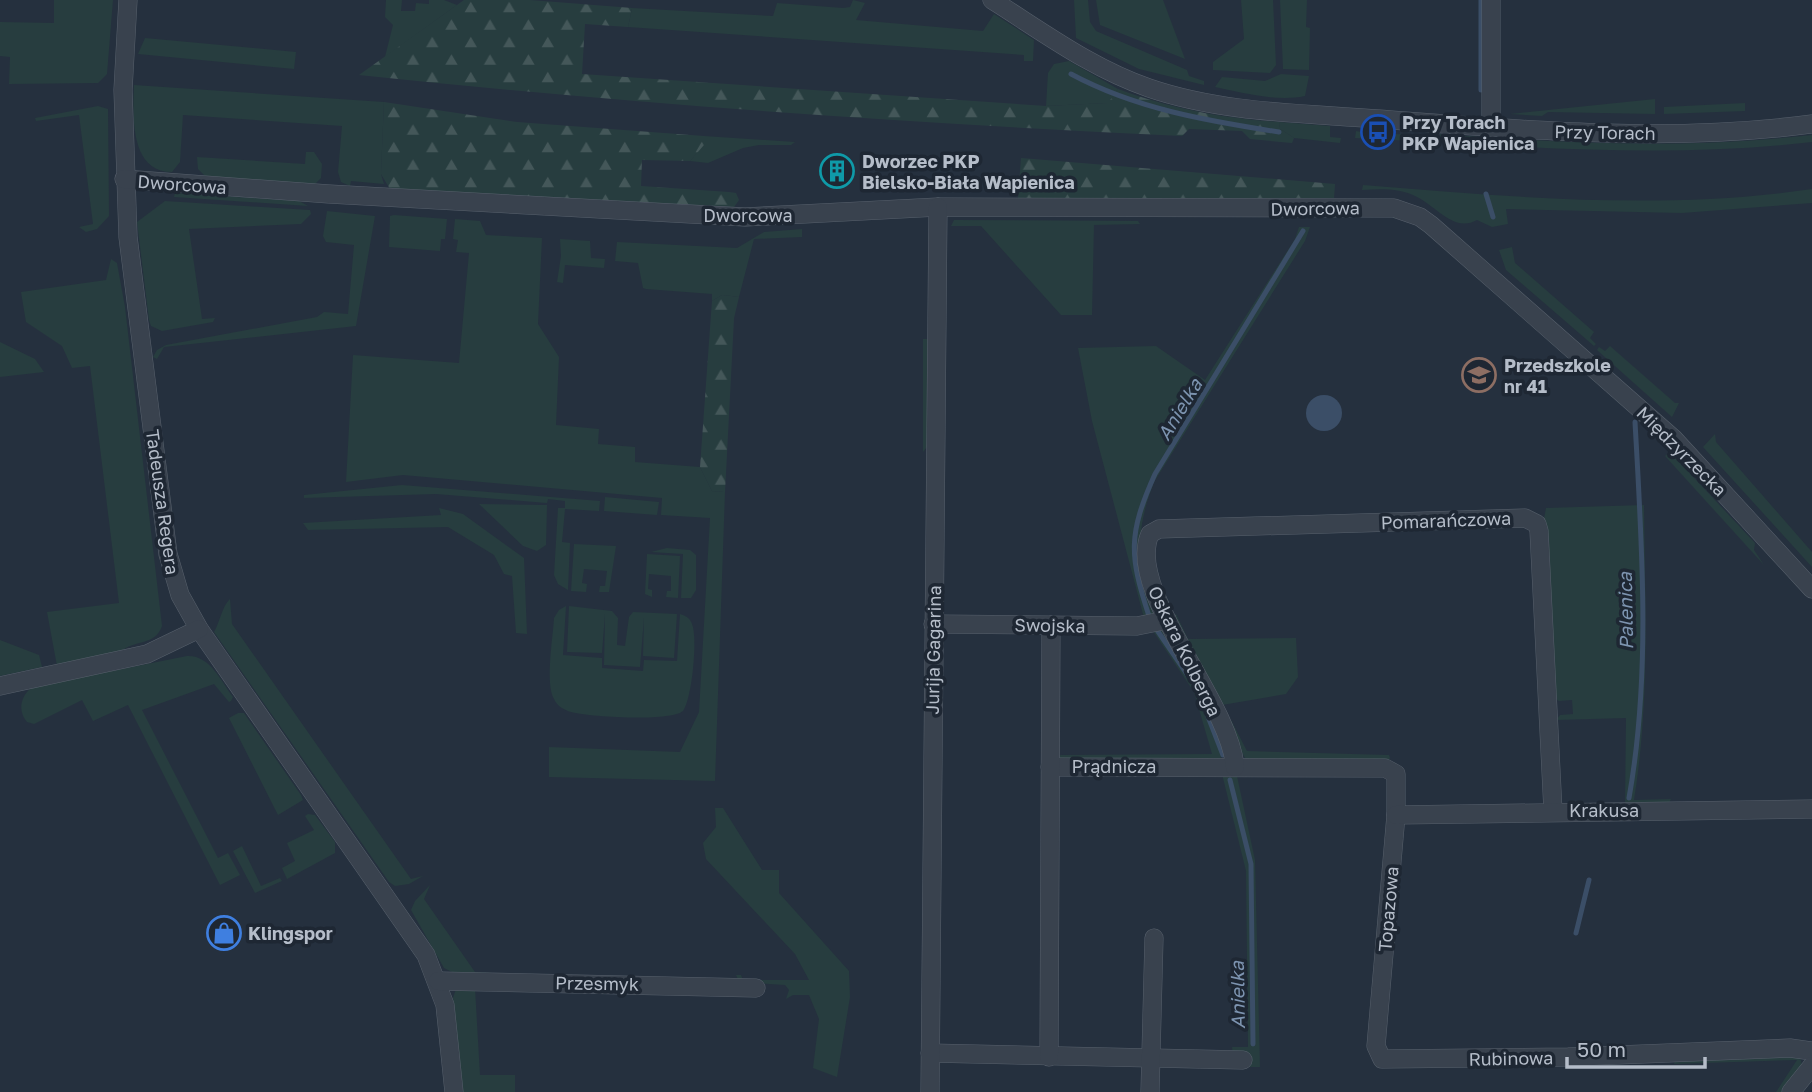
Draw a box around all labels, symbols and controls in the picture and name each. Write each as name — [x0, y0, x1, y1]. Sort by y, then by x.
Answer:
place label: Przy Torach PKP Wapienica — [1402, 111, 1534, 154]
bus stop icon: Przy Torach PKP Wapienica — [1359, 113, 1397, 151]
street label: Przy Torach — [1554, 120, 1656, 144]
place label: Dworzec PKP Bielsko-Biała Wapienica — [862, 150, 1075, 193]
building icon: Dworzec PKP Bielsko-Biała Wapienica — [818, 152, 856, 190]
street label: Dworcowa — [137, 170, 227, 198]
street label: Dworcowa — [1270, 196, 1360, 220]
street label: Dworcowa — [703, 204, 793, 226]
place label: Przedszkole nr 41 — [1504, 354, 1611, 397]
school or university icon: Przedszkole nr 41 — [1460, 356, 1498, 394]
water label: Anielka — [1152, 373, 1207, 444]
street label: Międzyrzecka — [1632, 401, 1732, 501]
street label: Tadeusza Regera — [142, 428, 184, 576]
street label: Pomarańczowa — [1380, 507, 1512, 533]
water label: Palenica — [1613, 571, 1637, 650]
street label: Oskara Kolberga — [1144, 582, 1226, 720]
street label: Jurija Gagarina — [921, 585, 945, 715]
street label: Swojska — [1014, 613, 1086, 637]
street label: Prądnicza — [1072, 755, 1156, 777]
street label: Krakusa — [1569, 799, 1639, 821]
street label: Topazowa — [1373, 865, 1403, 953]
shop icon: Klingspor — [205, 914, 243, 952]
place label: Klingspor — [248, 922, 333, 944]
water label: Anielka — [1225, 960, 1249, 1029]
street label: Przesmyk — [555, 971, 639, 995]
scale bar — [1567, 1026, 1705, 1070]
text: 50 m — [1577, 1036, 1626, 1062]
street label: Rubinowa — [1468, 1046, 1554, 1070]

